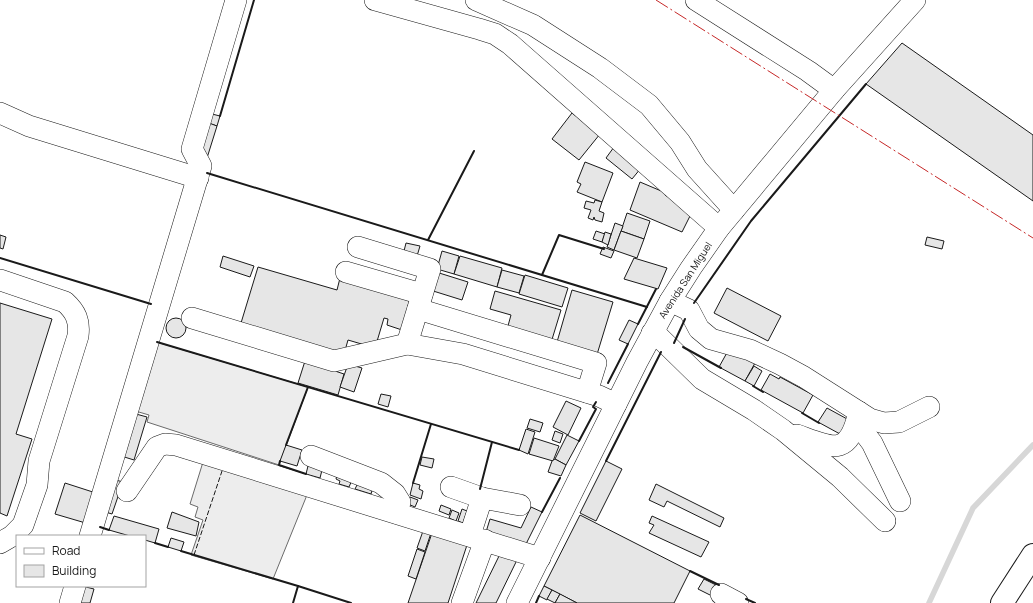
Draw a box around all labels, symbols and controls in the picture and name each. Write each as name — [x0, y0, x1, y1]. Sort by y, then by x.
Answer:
street label: Avenida San Miguel — [655, 239, 715, 321]
legend — [16, 535, 146, 587]
text: Road — [52, 542, 80, 559]
text: Building — [52, 562, 96, 579]

